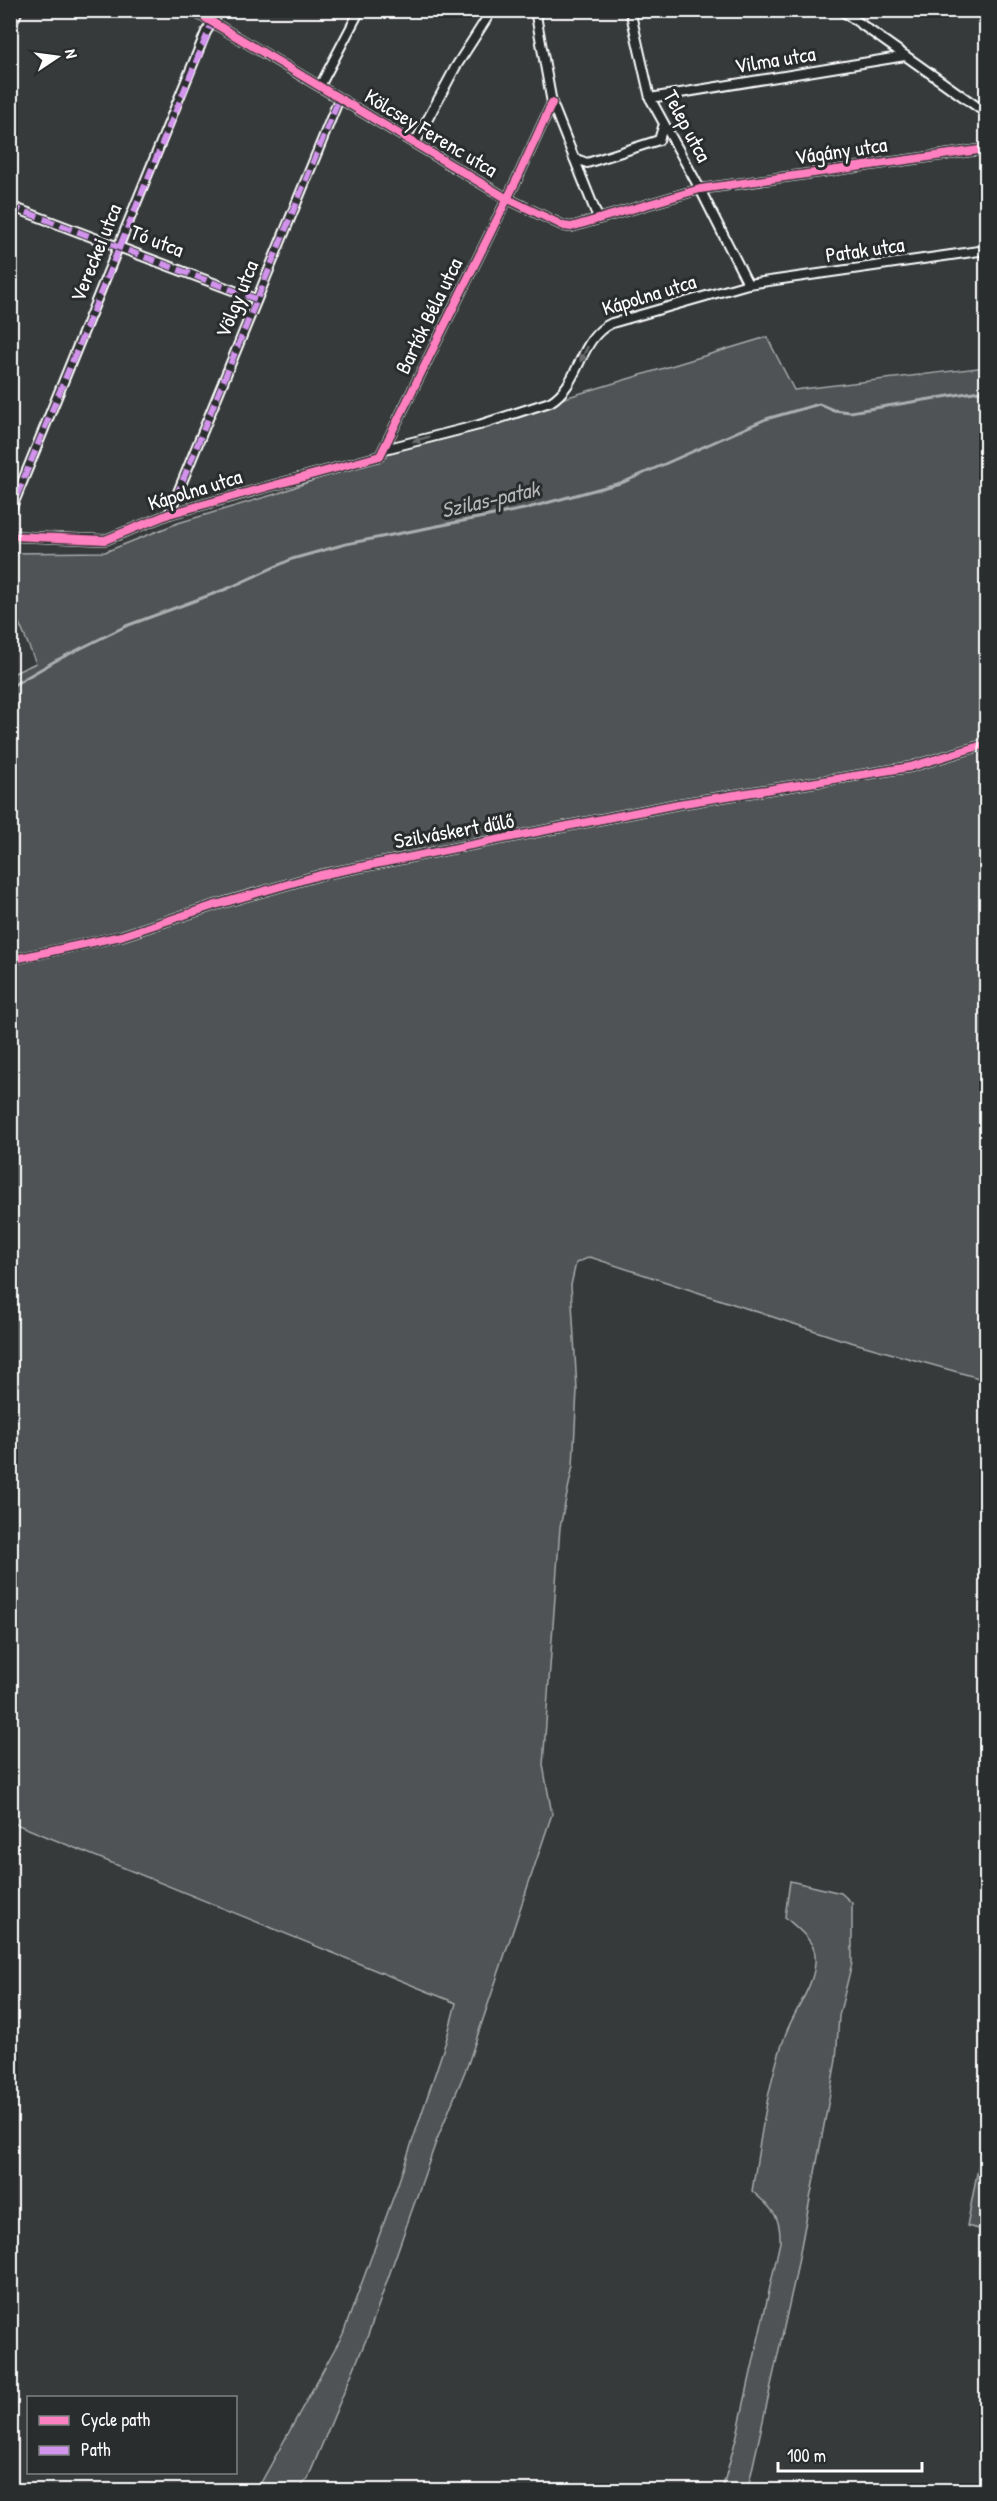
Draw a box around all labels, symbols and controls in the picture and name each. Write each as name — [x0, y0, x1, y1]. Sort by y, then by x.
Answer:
north arrow — [27, 27, 87, 87]
street label: Vilma utca — [732, 39, 817, 80]
text: N — [60, 47, 83, 61]
street label: Kölcsey Ferenc utca — [359, 81, 503, 184]
street label: Telep utca — [656, 85, 719, 167]
street label: Vágány utca — [793, 130, 889, 171]
street label: Vereckei utca — [63, 199, 128, 306]
street label: Tó utca — [126, 217, 188, 264]
street label: Patak utca — [824, 230, 906, 269]
street label: Bartók Béla utca — [388, 253, 469, 379]
street label: Völgy utca — [208, 256, 265, 342]
street label: Kápolna utca — [598, 267, 699, 323]
one-way arrow — [579, 345, 589, 362]
one-way arrow — [412, 435, 430, 444]
street label: Kápolna utca — [144, 462, 245, 518]
water label: Szilas-patak — [438, 473, 544, 525]
street label: Szilváskert dűlő — [392, 806, 516, 855]
legend — [27, 2396, 237, 2474]
text: Cycle path — [81, 2407, 151, 2432]
scale bar — [778, 2435, 922, 2473]
text: Path — [81, 2437, 111, 2462]
text: 100 m — [787, 2443, 826, 2468]

